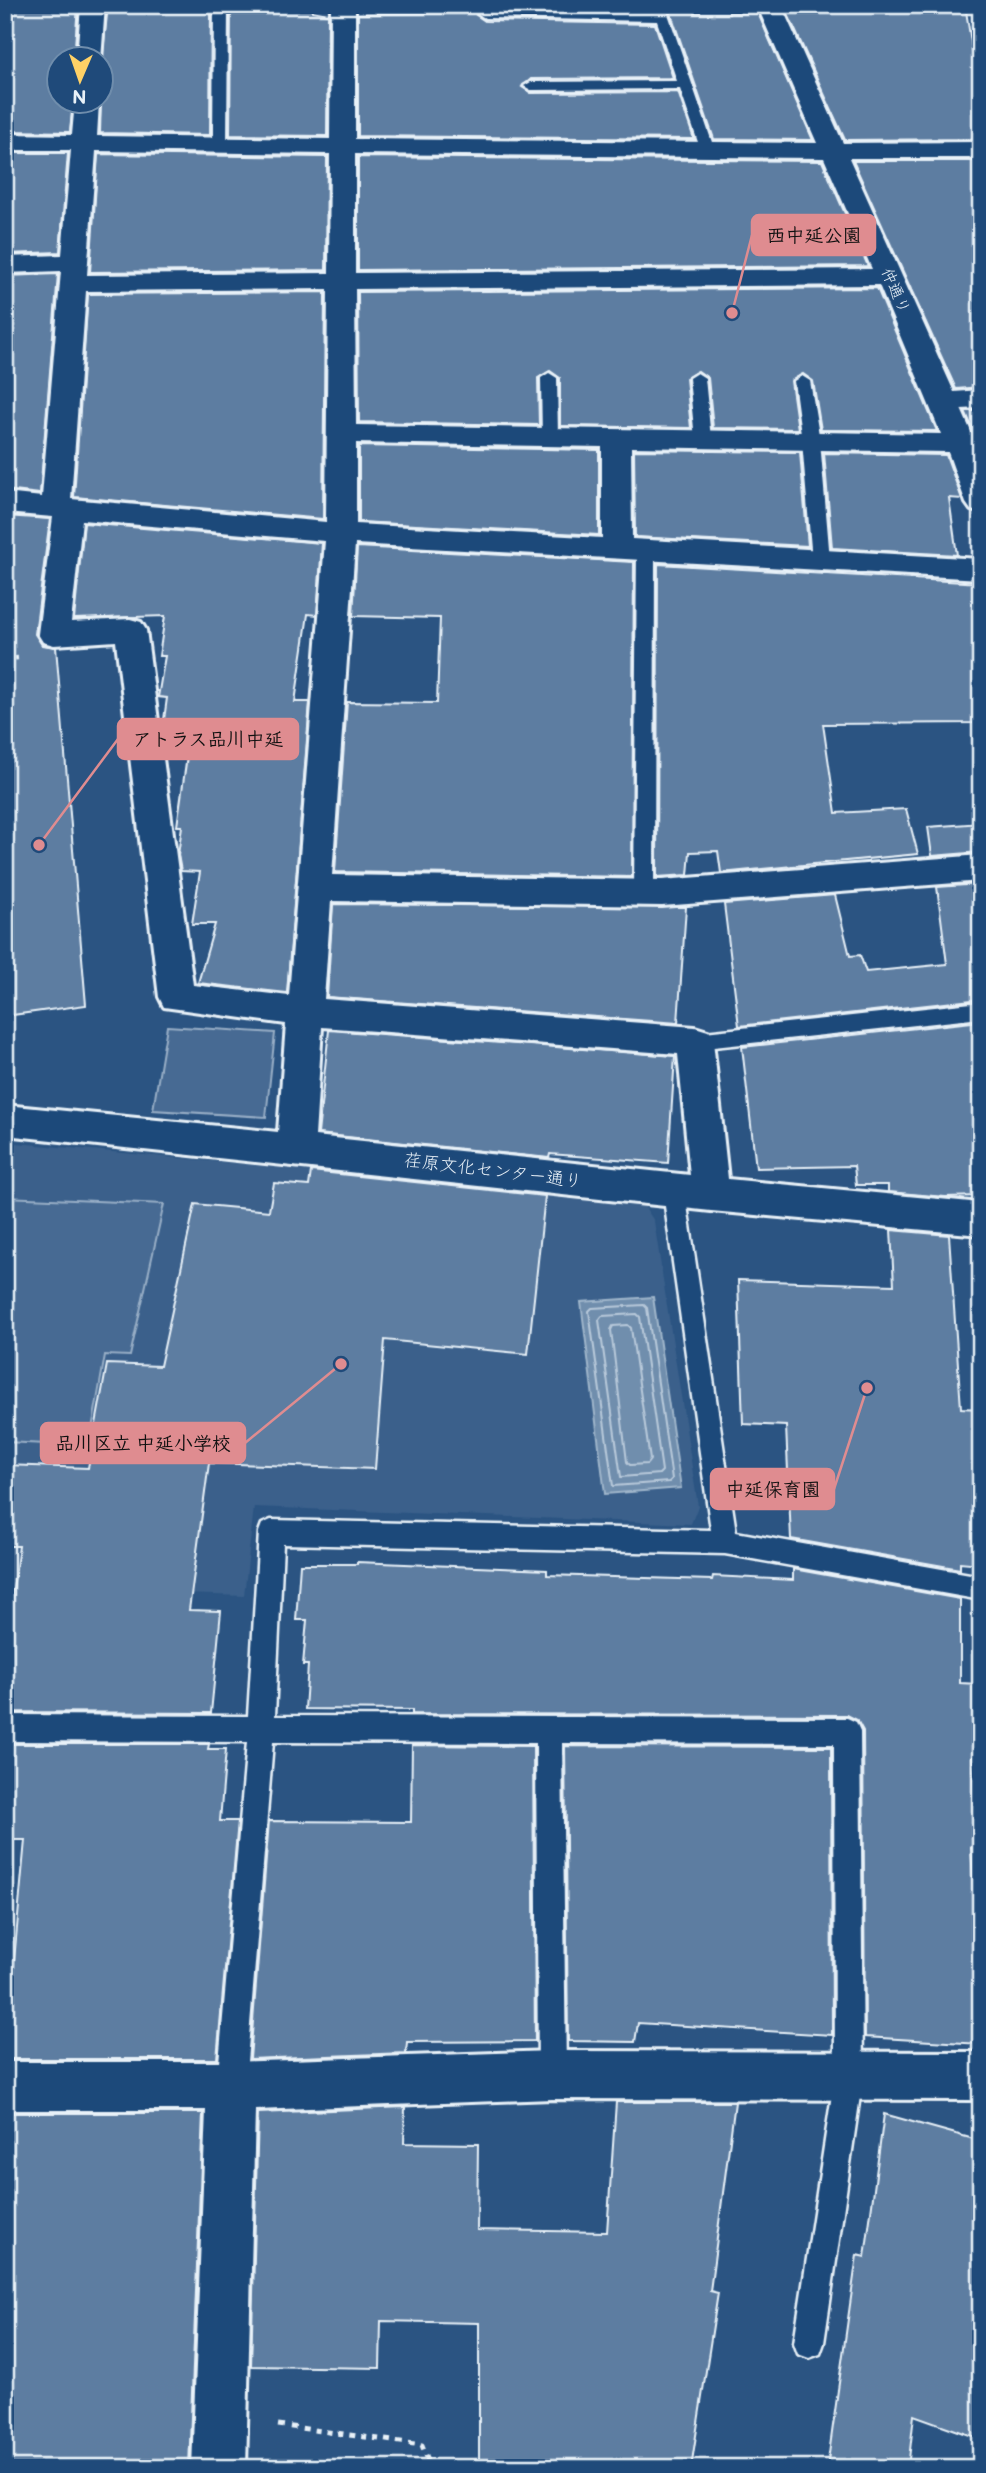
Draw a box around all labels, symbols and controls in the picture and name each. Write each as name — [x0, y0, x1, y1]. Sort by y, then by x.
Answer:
north arrow — [46, 46, 116, 116]
text: N — [72, 84, 87, 107]
callout: 西中延公園 — [752, 215, 875, 255]
text: 西中延公園 — [766, 225, 862, 248]
street label: 仲通り — [877, 265, 913, 317]
callout: アトラス品川中延 — [118, 719, 298, 759]
text: アトラス品川中延 — [132, 729, 284, 752]
street label: 荏原文化センター通り — [403, 1150, 583, 1192]
callout: 品川区立 中延小学校 — [41, 1423, 245, 1463]
text: 品川区立 中延小学校 — [55, 1433, 231, 1456]
callout: 中延保育園 — [711, 1469, 834, 1509]
text: 中延保育園 — [725, 1479, 821, 1502]

